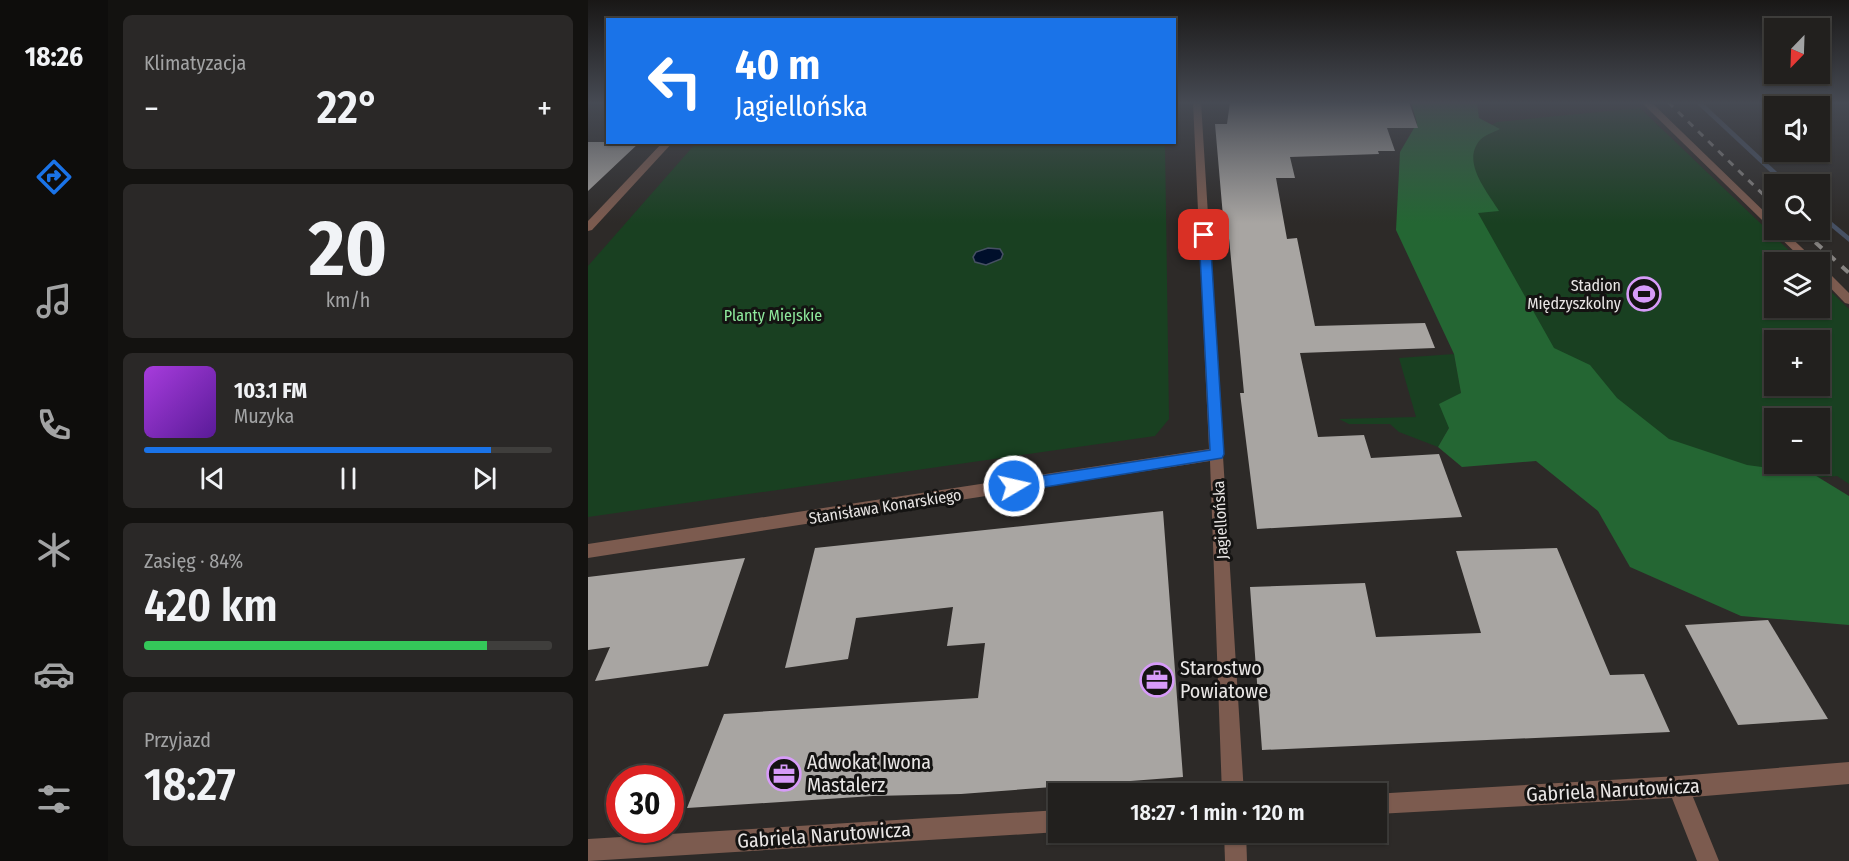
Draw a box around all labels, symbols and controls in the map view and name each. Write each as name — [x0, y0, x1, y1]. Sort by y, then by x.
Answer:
north arrow — [1764, 18, 1830, 84]
map controls — [1764, 18, 1830, 474]
text: 40 m — [735, 40, 820, 90]
text: 18:26 — [25, 41, 83, 73]
icon: left — [636, 42, 714, 120]
text: Klimatyzacja — [144, 51, 246, 75]
text: 22° — [317, 81, 379, 135]
text: − — [144, 89, 159, 129]
text: + — [537, 89, 552, 129]
text: Jagiellońska — [735, 91, 868, 123]
button: sound — [1764, 96, 1830, 162]
icon: directions — [33, 156, 75, 198]
button: search — [1764, 174, 1830, 240]
text: 20 — [309, 202, 387, 296]
pin — [1178, 209, 1229, 260]
icon: arrive — [1187, 218, 1220, 251]
button: layers — [1764, 252, 1830, 318]
place label: Stadion Międzyszkolny — [1527, 276, 1622, 313]
sports icon: Stadion Międzyszkolny — [1626, 276, 1662, 312]
icon: music — [33, 280, 75, 322]
text: km/h — [326, 288, 370, 312]
park label: Planty Miejskie — [724, 306, 822, 325]
button: + — [1764, 330, 1830, 396]
text: 103.1 FM — [234, 377, 307, 404]
icon: phone — [33, 404, 75, 446]
text: Muzyka — [234, 404, 294, 428]
button: − — [1764, 408, 1830, 474]
position arrow — [982, 454, 1046, 518]
icon: previous — [196, 462, 229, 495]
icon: pause — [332, 462, 365, 495]
icon: next — [468, 462, 501, 495]
street label: Jagiellońska — [1209, 480, 1232, 560]
street label: Stanisława Konarskiego — [807, 485, 963, 528]
icon: climate — [33, 529, 75, 571]
text: Zasięg · 84% — [144, 549, 243, 573]
text: 420 km — [144, 579, 278, 633]
icon: car — [33, 653, 75, 695]
place label: Starostwo Powiatowe — [1180, 656, 1268, 703]
office icon: Starostwo Powiatowe — [1139, 662, 1175, 698]
text: Przyjazd — [144, 728, 211, 752]
place label: Adwokat Iwona Mastalerz — [807, 750, 931, 797]
office icon: Adwokat Iwona Mastalerz — [766, 756, 802, 792]
text: 18:27 — [144, 758, 236, 812]
speed limit sign: 30 — [606, 765, 684, 843]
street label: Gabriela Narutowicza — [1526, 773, 1700, 807]
icon: filters — [33, 778, 75, 820]
text: 18:27 · 1 min · 120 m — [1130, 799, 1305, 826]
street label: Gabriela Narutowicza — [736, 817, 912, 853]

